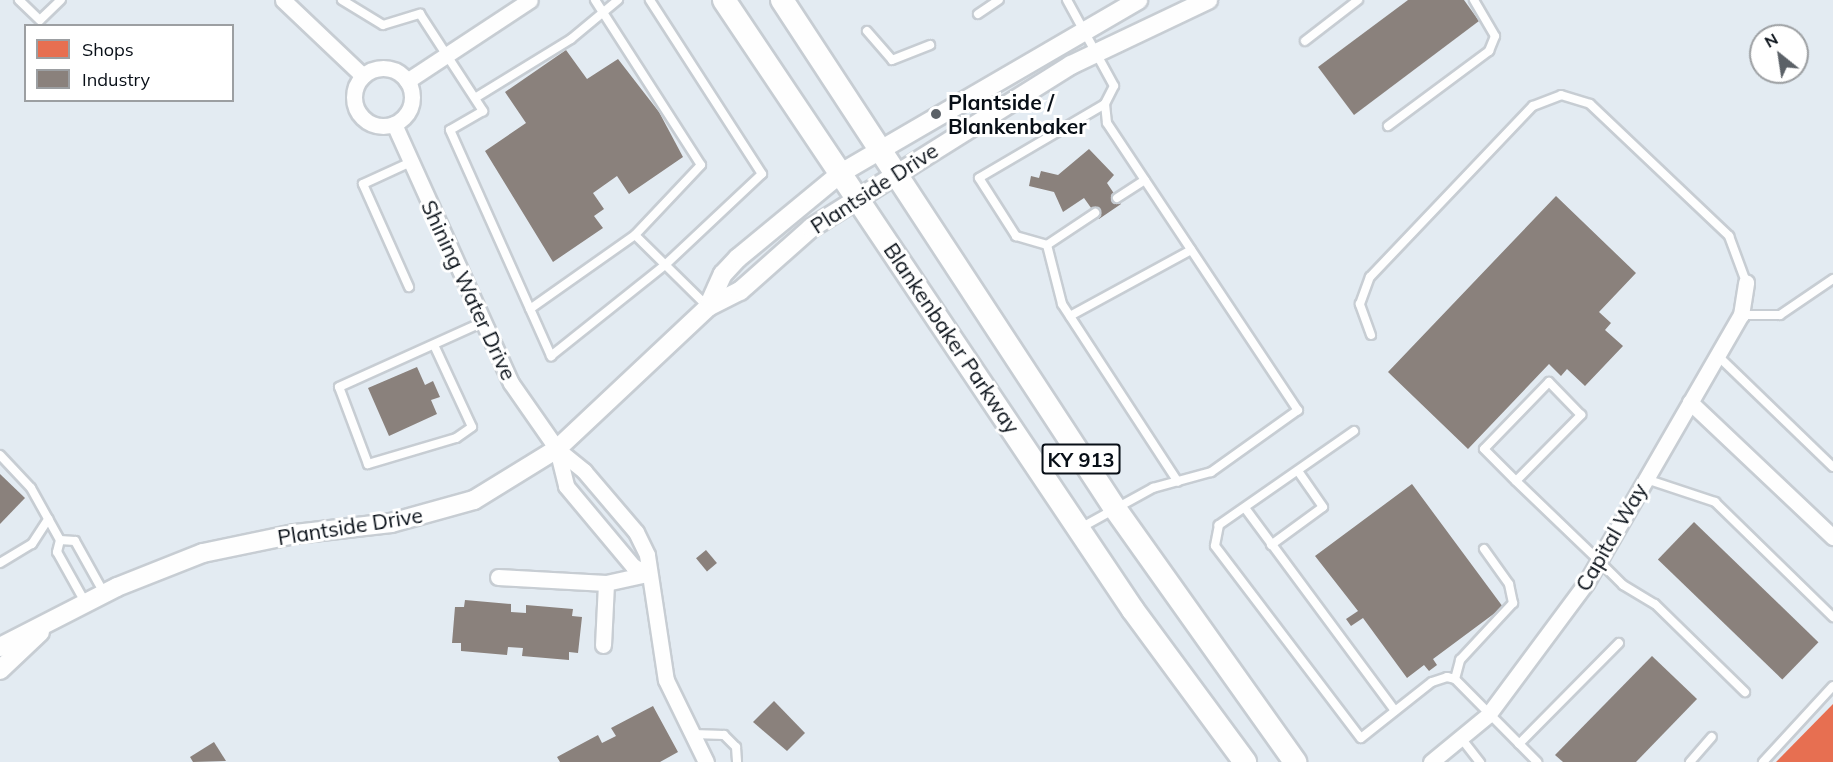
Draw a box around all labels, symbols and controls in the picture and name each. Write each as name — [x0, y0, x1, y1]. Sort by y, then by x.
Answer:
legend — [24, 24, 234, 102]
north arrow — [1749, 24, 1809, 84]
text: N — [1761, 28, 1781, 52]
text: Shops — [82, 38, 134, 61]
text: Industry — [82, 68, 150, 91]
place label: Plantside / Blankenbaker — [948, 89, 1086, 139]
marker: Plantside / Blankenbaker — [929, 107, 943, 121]
street label: Plantside Drive — [806, 138, 942, 238]
street label: Shining Water Drive — [416, 196, 522, 384]
street label: Blankenbaker Parkway — [879, 238, 1025, 438]
road number: KY 913 — [1040, 442, 1122, 476]
street label: Capital Way — [1570, 479, 1652, 595]
street label: Plantside Drive — [276, 502, 424, 550]

